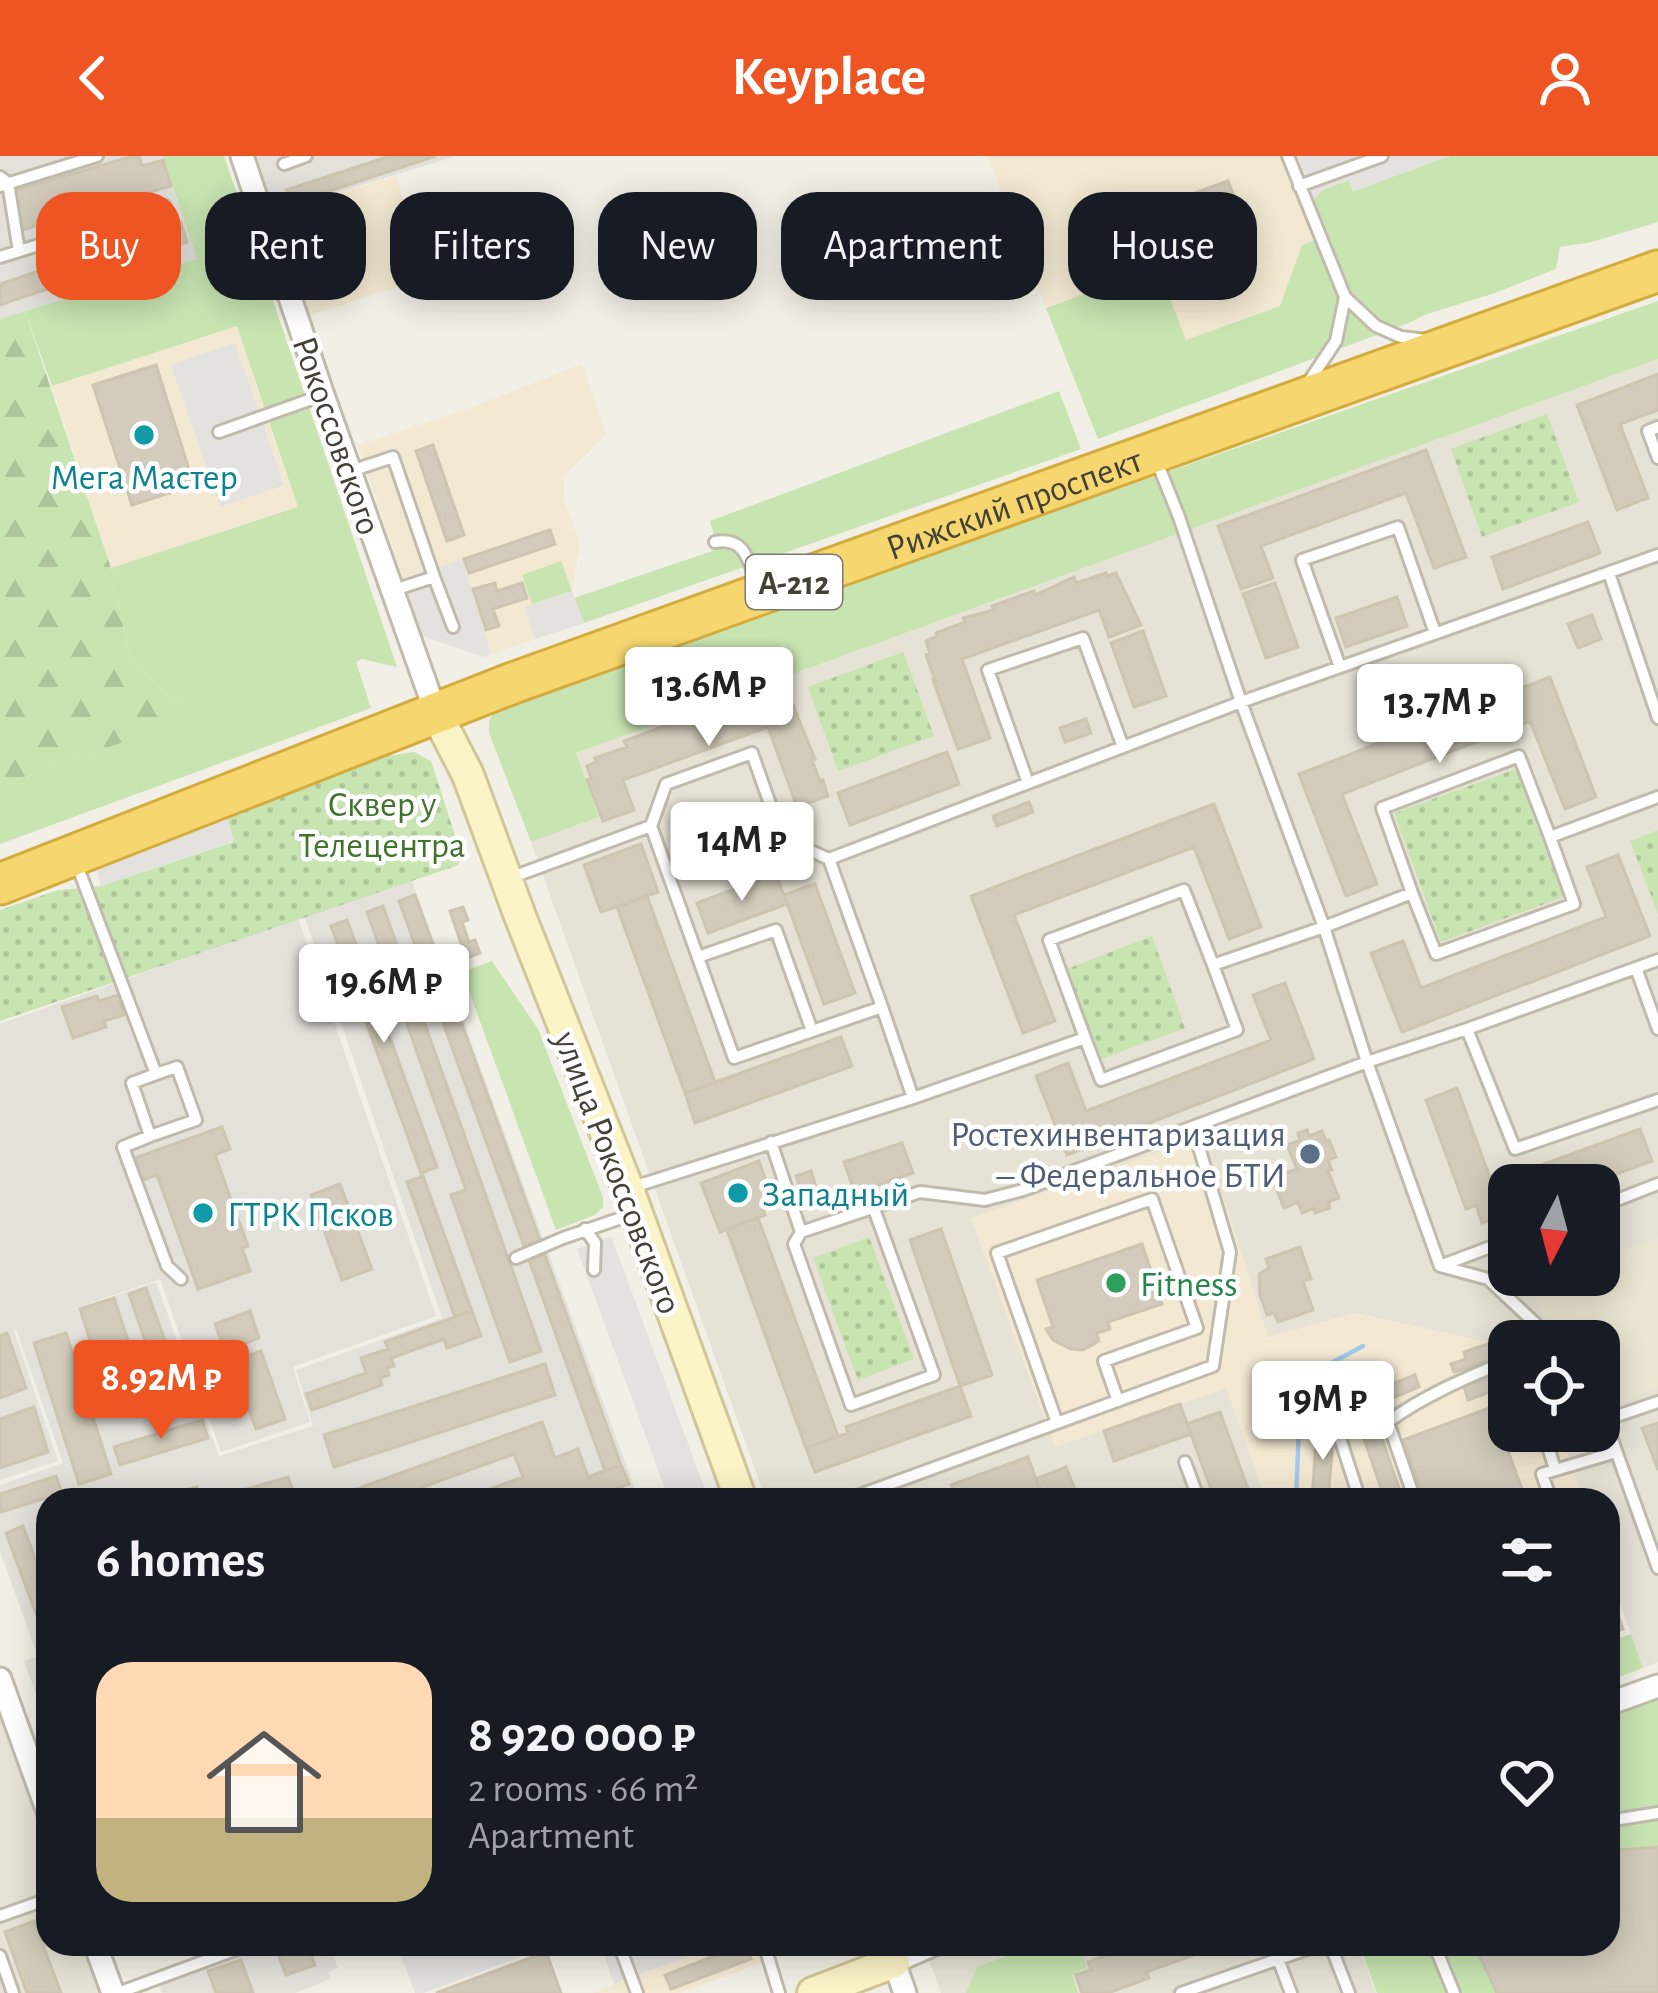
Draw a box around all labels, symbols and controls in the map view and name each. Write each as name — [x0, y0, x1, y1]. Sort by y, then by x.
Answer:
icon: back — [60, 45, 126, 111]
icon: person — [1532, 45, 1598, 111]
text: Keyplace — [732, 51, 926, 105]
chip: Buy — [36, 192, 181, 300]
chip: Rent — [205, 192, 366, 300]
chip: Filters — [390, 192, 574, 300]
chip: New — [598, 192, 757, 300]
chip: Apartment — [781, 192, 1044, 300]
chip: House — [1068, 192, 1257, 300]
street label: Рокоссовского — [285, 332, 387, 540]
marker: Мега Мастер — [131, 422, 157, 448]
street label: Рижский проспект — [882, 442, 1148, 567]
place label: Мега Мастер — [50, 460, 238, 496]
road number: А-212 — [746, 555, 842, 609]
pin: 13.6M ₽ — [598, 647, 820, 749]
pin: 13.7M ₽ — [1329, 664, 1551, 766]
text: 13.6M ₽ — [652, 666, 766, 705]
text: 13.7M ₽ — [1384, 683, 1496, 722]
park label: Сквер у Телецентра — [299, 787, 465, 864]
pin: 14M ₽ — [658, 802, 826, 904]
text: 14M ₽ — [698, 821, 786, 860]
pin: 19.6M ₽ — [273, 944, 495, 1046]
text: 19.6M ₽ — [326, 963, 442, 1002]
street label: улица Рокоссовского — [546, 1026, 688, 1319]
place label: Ростехинвентаризация – Федеральное БТИ — [950, 1117, 1286, 1194]
marker: Ростехинвентаризация – Федеральное БТИ — [1297, 1141, 1323, 1167]
north arrow — [1488, 1164, 1620, 1296]
map controls — [1488, 1164, 1620, 1452]
place label: Западный — [762, 1177, 909, 1213]
marker: Западный — [725, 1180, 751, 1206]
place label: ГТРК Псков — [227, 1197, 394, 1233]
marker: ГТРК Псков — [190, 1200, 216, 1226]
place label: Fitness — [1140, 1267, 1238, 1303]
marker: Fitness — [1103, 1270, 1129, 1296]
button: locate — [1488, 1320, 1620, 1452]
pin: 8.92M ₽ — [50, 1340, 272, 1442]
text: 8.92M ₽ — [101, 1359, 221, 1398]
pin: 19M ₽ — [1239, 1361, 1407, 1463]
text: 19M ₽ — [1279, 1380, 1367, 1419]
icon: filters — [1494, 1527, 1560, 1593]
text: 6 homes — [96, 1535, 265, 1586]
icon: home — [192, 1710, 336, 1854]
text: 8 920 000 ₽ — [468, 1710, 695, 1761]
icon: heart — [1494, 1749, 1560, 1815]
text: 2 rooms · 66 m² — [468, 1770, 698, 1809]
text: Apartment — [468, 1817, 634, 1856]

